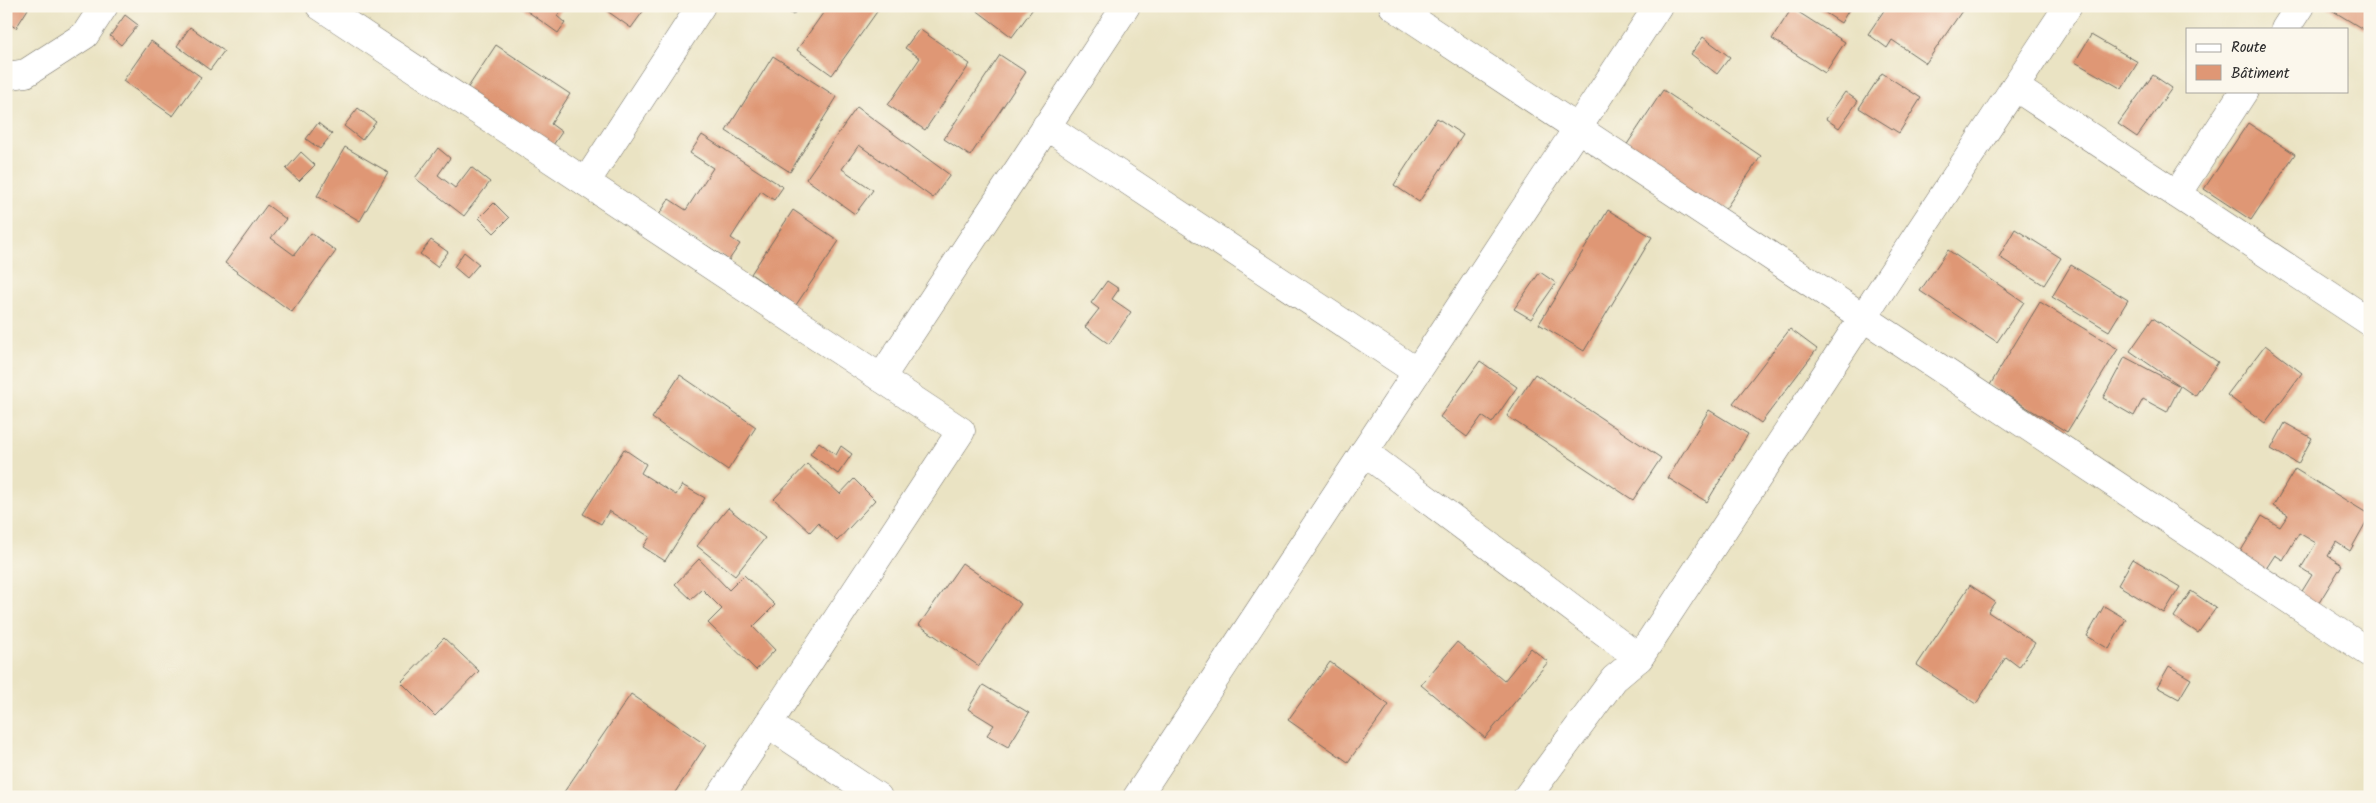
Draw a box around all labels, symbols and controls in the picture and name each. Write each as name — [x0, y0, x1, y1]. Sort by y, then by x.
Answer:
legend — [2186, 28, 2348, 92]
text: Route — [2231, 36, 2267, 60]
text: Bâtiment — [2231, 62, 2290, 86]

